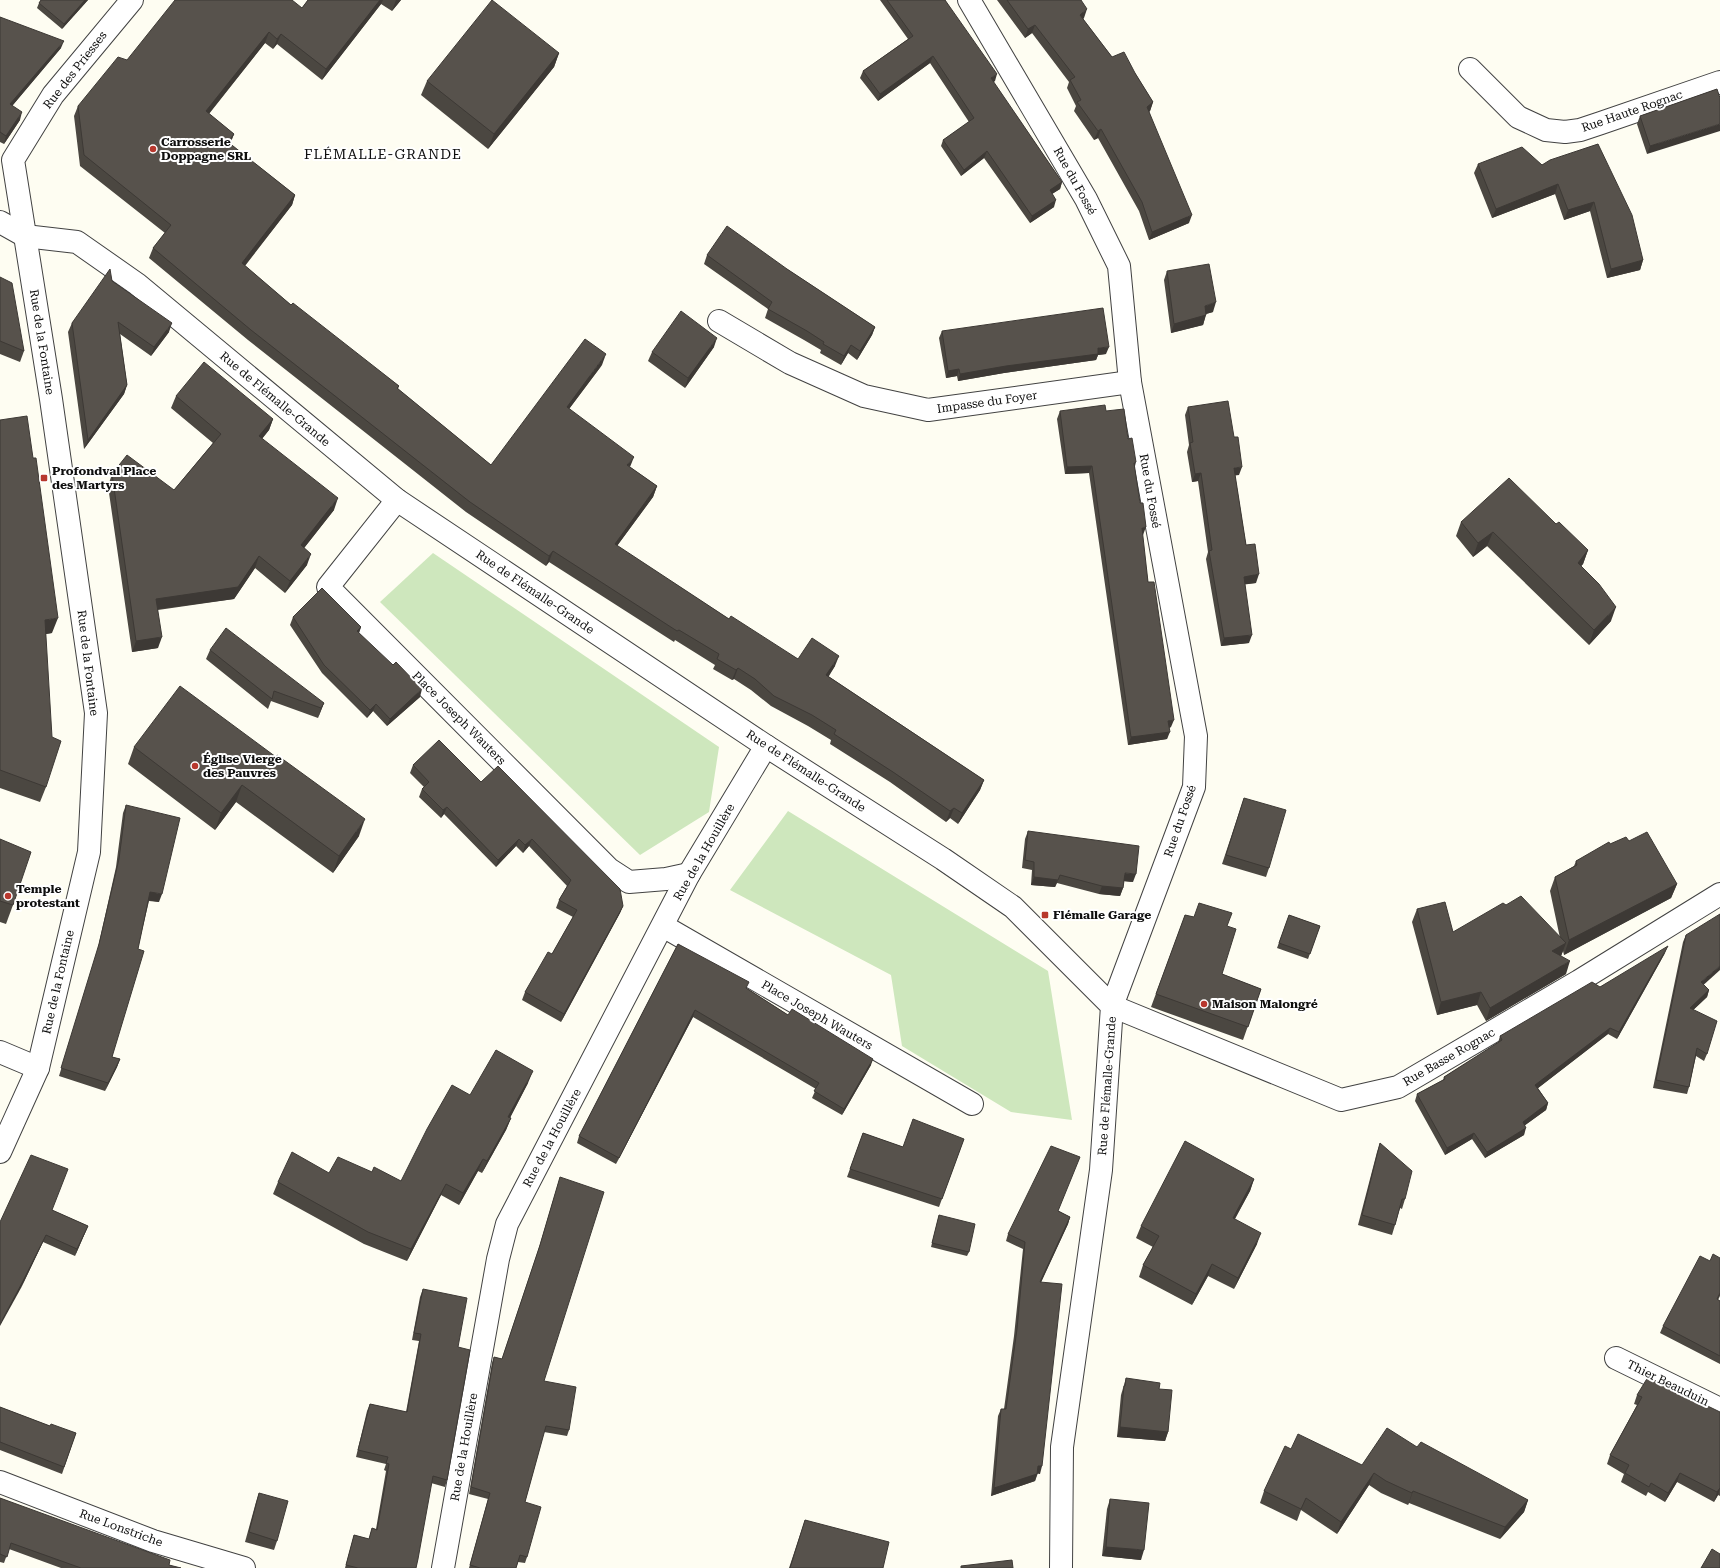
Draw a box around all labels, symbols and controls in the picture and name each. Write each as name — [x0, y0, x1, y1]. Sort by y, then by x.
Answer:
street label: Rue des Priesses — [40, 28, 110, 112]
street label: Rue Haute Rognac — [1580, 87, 1685, 135]
place label: Carrosserie Doppagne SRL — [161, 135, 252, 163]
marker: Carrosserie Doppagne SRL — [148, 144, 158, 154]
street label: Rue du Fossé — [1051, 145, 1100, 218]
district label: FLÉMALLE-GRANDE — [304, 146, 462, 162]
street label: Rue de la Fontaine — [27, 288, 57, 396]
street label: Rue de Flémalle-Grande — [217, 349, 333, 449]
street label: Impasse du Foyer — [936, 388, 1038, 416]
street label: Rue du Fossé — [1137, 453, 1164, 530]
place label: Profondval Place des Martyrs — [52, 464, 156, 492]
marker: Profondval Place des Martyrs — [39, 473, 49, 483]
street label: Rue de Flémalle-Grande — [473, 547, 597, 637]
street label: Rue de la Fontaine — [75, 609, 101, 717]
street label: Place Joseph Wauters — [409, 668, 509, 768]
street label: Rue de Flémalle-Grande — [744, 727, 869, 815]
place label: Église Vierge des Pauvres — [203, 752, 282, 780]
marker: Église Vierge des Pauvres — [190, 761, 200, 771]
street label: Rue du Fossé — [1161, 783, 1199, 859]
street label: Rue de la Houillère — [671, 801, 738, 903]
place label: Temple protestant — [16, 882, 80, 910]
marker: Temple protestant — [3, 891, 13, 901]
place label: Flémalle Garage — [1053, 908, 1151, 922]
marker: Flémalle Garage — [1040, 910, 1050, 920]
street label: Rue de la Fontaine — [39, 928, 77, 1036]
street label: Place Joseph Wauters — [759, 977, 875, 1053]
place label: Maison Malongré — [1212, 997, 1318, 1011]
marker: Maison Malongré — [1199, 999, 1209, 1009]
street label: Rue de Flémalle-Grande — [1095, 1016, 1119, 1156]
street label: Rue Basse Rognac — [1401, 1025, 1498, 1089]
street label: Rue de la Houillère — [520, 1086, 584, 1190]
street label: Thier Beauduin — [1625, 1357, 1712, 1409]
street label: Rue de la Houillère — [448, 1391, 480, 1502]
street label: Rue Lonstriche — [77, 1506, 165, 1550]

